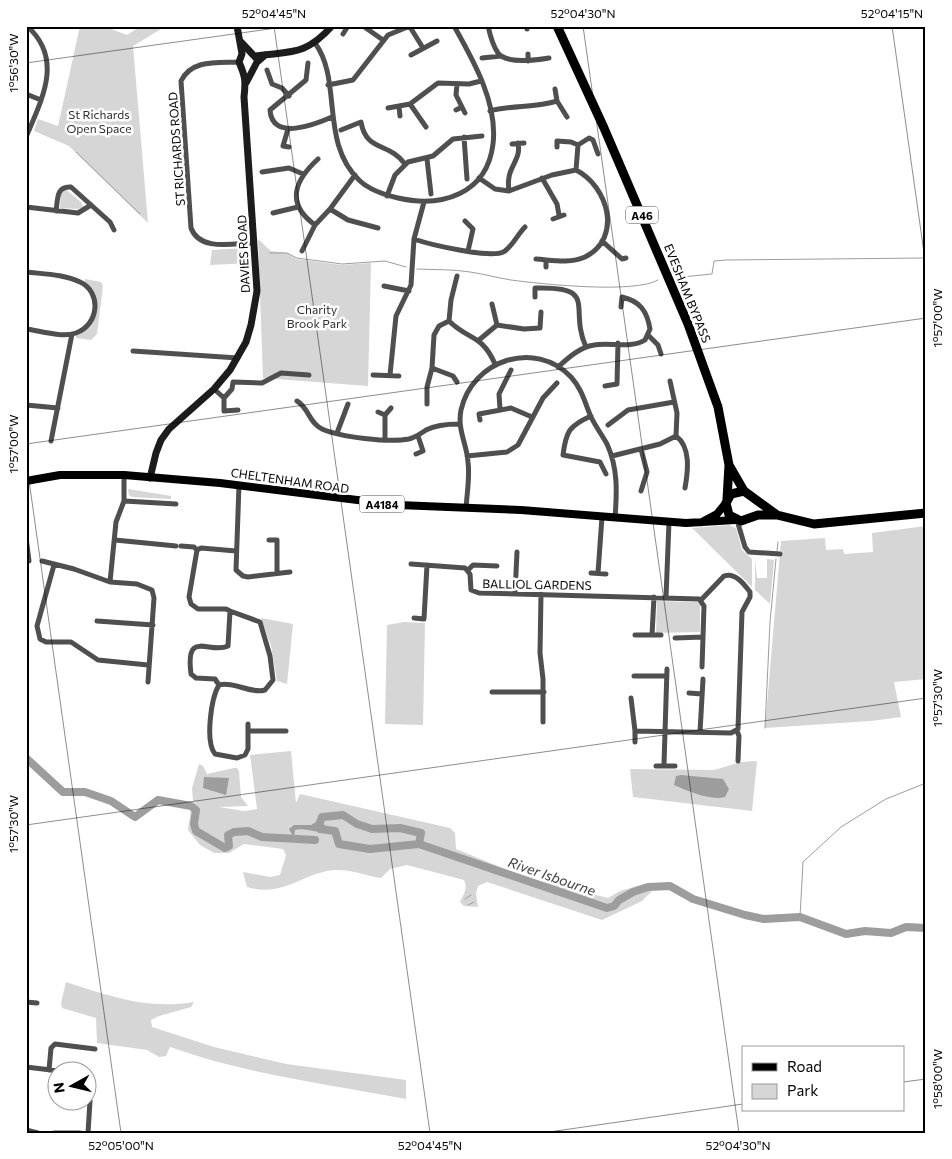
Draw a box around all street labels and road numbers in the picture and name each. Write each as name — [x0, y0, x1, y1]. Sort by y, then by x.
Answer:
street label: ST RICHARDS ROAD — [165, 91, 187, 207]
road number: A46 — [626, 206, 658, 224]
street label: DAVIES ROAD — [234, 214, 252, 293]
street label: EVESHAM BYPASS — [662, 242, 714, 344]
street label: CHELTENHAM ROAD — [230, 465, 350, 495]
road number: A4184 — [360, 496, 404, 512]
street label: BALLIOL GARDENS — [482, 576, 592, 592]

